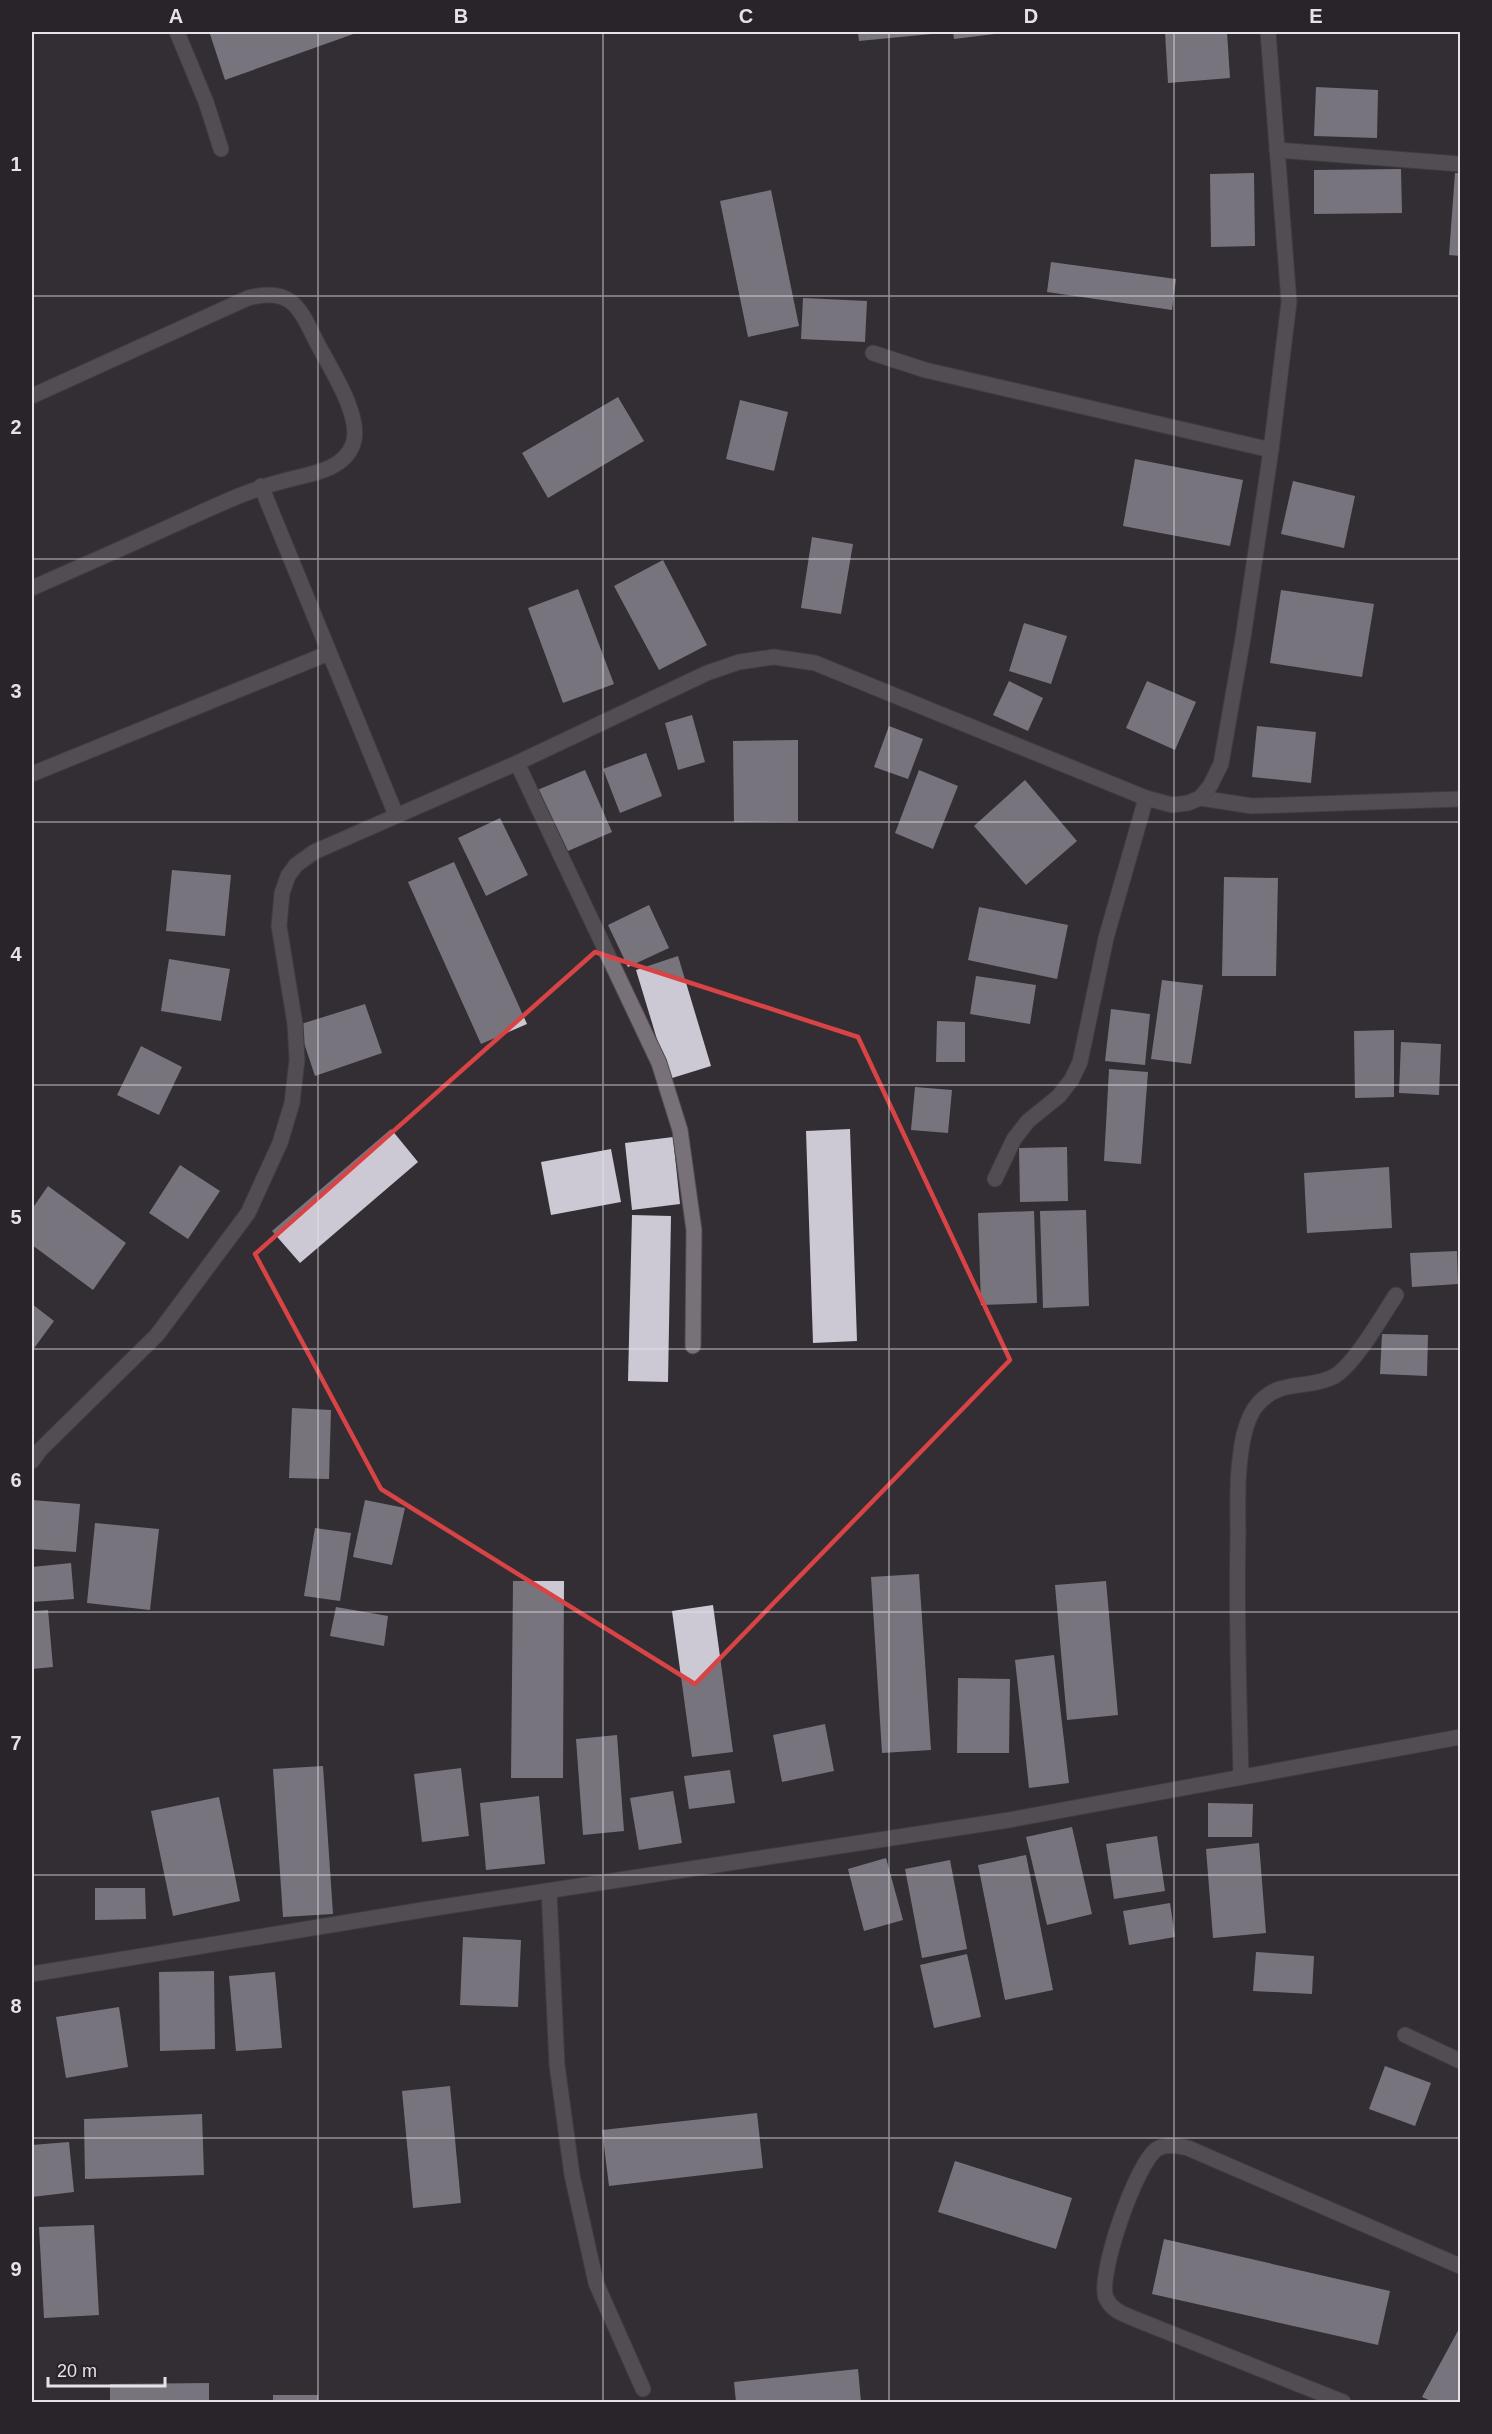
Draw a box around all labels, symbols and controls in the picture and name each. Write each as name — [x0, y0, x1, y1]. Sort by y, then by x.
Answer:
text: A — [169, 5, 183, 27]
text: B — [454, 5, 468, 27]
text: C — [739, 5, 753, 27]
text: D — [1024, 5, 1038, 27]
text: E — [1309, 5, 1323, 27]
text: 1 — [10, 153, 22, 175]
text: 2 — [10, 416, 22, 438]
text: 3 — [10, 680, 22, 702]
text: 4 — [10, 943, 22, 965]
text: 5 — [10, 1206, 22, 1228]
text: 6 — [10, 1469, 22, 1491]
text: 7 — [10, 1732, 22, 1754]
text: 8 — [10, 1995, 22, 2017]
text: 9 — [10, 2258, 22, 2280]
scale bar — [48, 2350, 165, 2388]
text: 20 m — [57, 2361, 97, 2381]

